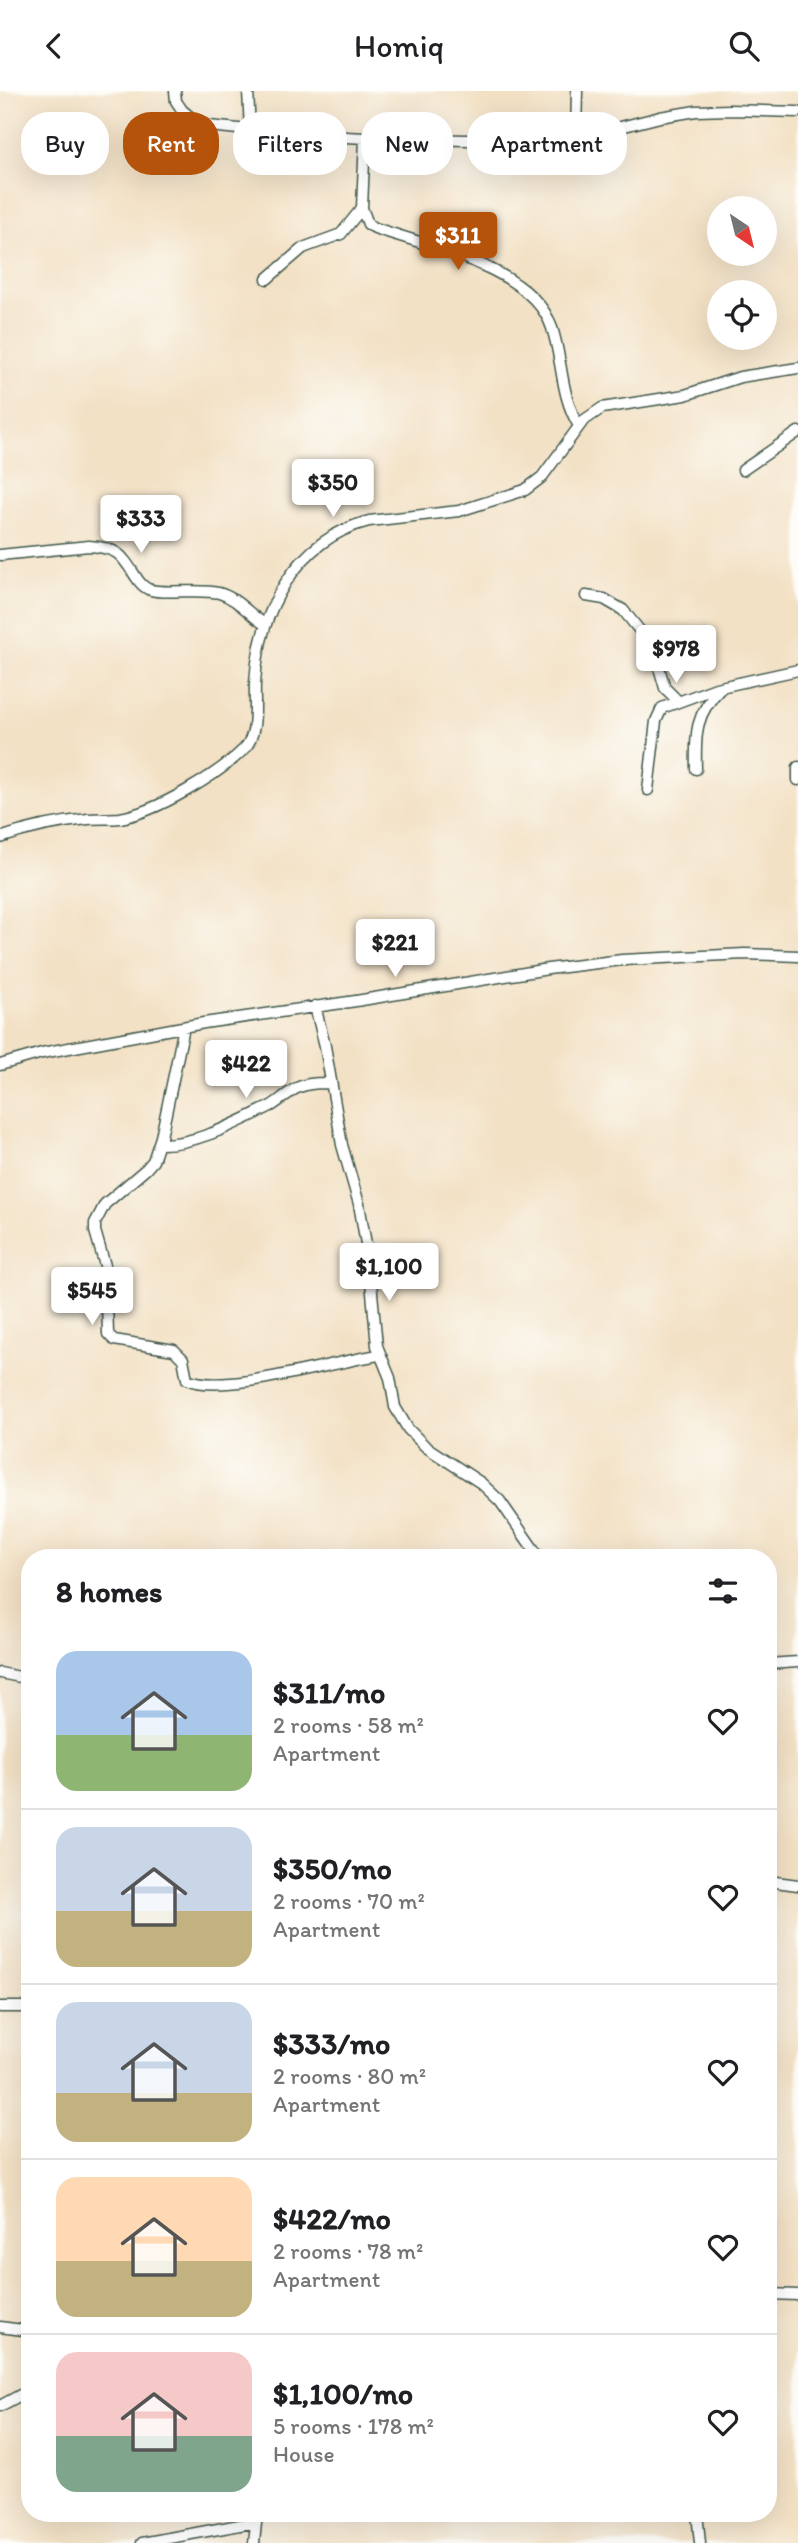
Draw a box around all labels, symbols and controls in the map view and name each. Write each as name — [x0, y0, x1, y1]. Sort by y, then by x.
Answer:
icon: back — [35, 27, 73, 65]
text: Homiq — [354, 27, 444, 65]
icon: search — [725, 27, 763, 65]
chip: Buy — [21, 112, 109, 175]
chip: Rent — [123, 112, 219, 175]
chip: Filters — [233, 112, 347, 175]
chip: New — [361, 112, 453, 175]
chip: Apartment — [467, 112, 627, 175]
north arrow — [707, 196, 777, 266]
map controls — [707, 196, 777, 350]
pin: $311 — [417, 213, 499, 272]
text: $311 — [435, 221, 481, 249]
button: locate — [707, 280, 777, 350]
pin: $350 — [292, 459, 374, 519]
text: $350 — [308, 468, 358, 496]
pin: $333 — [100, 496, 182, 555]
text: $333 — [116, 504, 166, 532]
pin: $978 — [635, 625, 717, 685]
text: $978 — [652, 634, 700, 662]
pin: $221 — [354, 919, 436, 979]
text: $221 — [372, 928, 418, 956]
pin: $422 — [205, 1041, 287, 1100]
text: $422 — [221, 1049, 271, 1077]
pin: $1,100 — [332, 1243, 446, 1303]
text: $1,100 — [356, 1252, 422, 1280]
pin: $545 — [51, 1267, 133, 1327]
text: $545 — [67, 1276, 117, 1304]
icon: filters — [704, 1572, 742, 1610]
text: 8 homes — [56, 1573, 163, 1610]
text: $311/mo — [273, 1674, 385, 1711]
icon: home — [112, 1679, 196, 1763]
icon: heart — [704, 1702, 742, 1740]
text: 2 rooms · 58 m² — [273, 1711, 424, 1739]
text: Apartment — [273, 1739, 380, 1767]
text: $350/mo — [273, 1850, 392, 1887]
icon: home — [112, 1855, 196, 1939]
icon: heart — [704, 1878, 742, 1916]
text: 2 rooms · 70 m² — [273, 1887, 425, 1915]
text: Apartment — [273, 1915, 380, 1943]
text: $333/mo — [273, 2025, 390, 2062]
icon: home — [112, 2030, 196, 2114]
icon: heart — [704, 2053, 742, 2091]
text: 2 rooms · 80 m² — [273, 2062, 426, 2090]
text: Apartment — [273, 2090, 380, 2118]
text: $422/mo — [273, 2200, 391, 2237]
icon: home — [112, 2205, 196, 2289]
icon: heart — [704, 2228, 742, 2266]
text: 2 rooms · 78 m² — [273, 2237, 423, 2265]
text: Apartment — [273, 2265, 380, 2293]
text: $1,100/mo — [273, 2375, 413, 2412]
icon: home — [112, 2380, 196, 2464]
icon: heart — [704, 2403, 742, 2441]
text: 5 rooms · 178 m² — [273, 2412, 434, 2440]
text: House — [273, 2440, 335, 2468]

